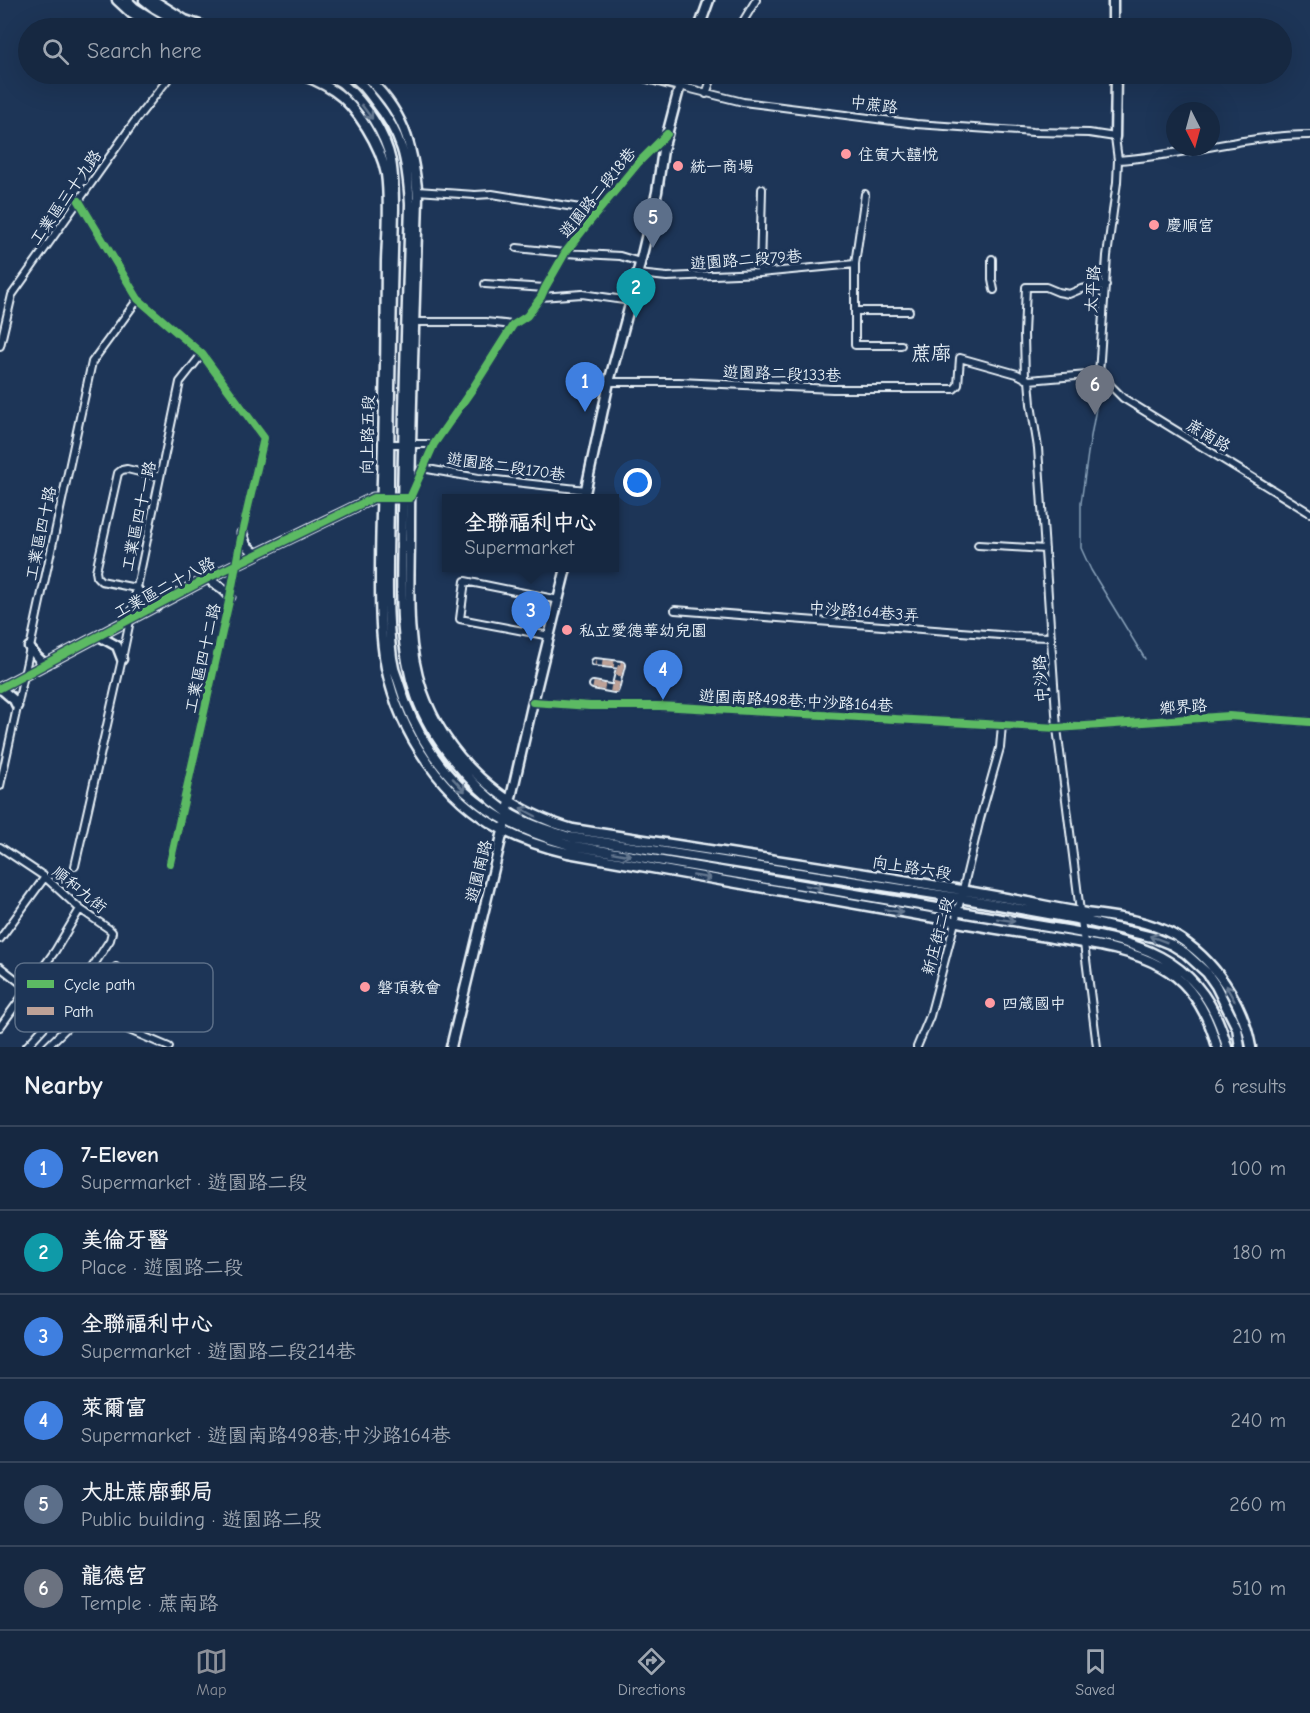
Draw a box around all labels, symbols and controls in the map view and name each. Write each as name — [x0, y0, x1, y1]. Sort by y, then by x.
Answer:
search box — [18, 18, 1292, 84]
icon: search — [39, 35, 72, 68]
text: Search here — [87, 38, 202, 64]
street label: 中蔗路 — [849, 93, 899, 117]
north arrow — [1166, 102, 1220, 156]
one-way arrow — [360, 103, 373, 119]
street label: 遊園路二段18巷 — [556, 144, 640, 241]
place label: 住寅大囍悅 — [858, 146, 938, 164]
street label: 工業區三十九路 — [26, 147, 105, 249]
marker: 住寅大囍悅 — [839, 147, 853, 161]
place label: 統一商場 — [690, 158, 754, 176]
marker: 統一商場 — [671, 159, 685, 173]
pin: 5 — [634, 198, 672, 248]
place label: 慶順宮 — [1166, 217, 1214, 235]
marker: 慶順宮 — [1147, 218, 1161, 232]
street label: 遊園路二段79巷 — [690, 247, 803, 273]
street label: 太平路 — [1082, 264, 1104, 314]
pin: 2 — [616, 268, 656, 318]
district label: 蔗廍 — [911, 342, 951, 365]
pin: 1 — [566, 362, 604, 412]
street label: 遊園路二段133巷 — [722, 363, 842, 385]
pin: 6 — [1076, 366, 1114, 415]
street label: 向上路五段 — [358, 395, 378, 475]
street label: 蔗南路 — [1183, 416, 1234, 456]
street label: 遊園路二段170巷 — [445, 450, 566, 484]
street label: 工業區四十一路 — [119, 460, 159, 573]
your location — [623, 468, 652, 497]
street label: 工業區四十路 — [22, 484, 60, 582]
popup — [442, 494, 619, 572]
text: 全聯福利中心 — [464, 510, 597, 536]
text: Supermarket — [464, 536, 574, 559]
street label: 工業區二十八路 — [111, 554, 218, 622]
pin: 3 — [512, 592, 550, 641]
street label: 中沙路164巷3弄 — [808, 599, 920, 625]
street label: 工業區四十二路 — [182, 602, 224, 715]
place label: 私立愛德華幼兒園 — [579, 622, 707, 640]
marker: 私立愛德華幼兒園 — [560, 623, 574, 637]
pin: 4 — [644, 650, 682, 700]
street label: 中沙路 — [1030, 654, 1052, 704]
street label: 遊園南路498巷;中沙路164巷 — [698, 687, 893, 715]
street label: 鄉界路 — [1158, 696, 1208, 718]
one-way arrow — [452, 777, 466, 792]
one-way arrow — [519, 805, 537, 817]
street label: 遊園南路 — [462, 838, 495, 904]
one-way arrow — [612, 849, 631, 860]
street label: 向上路六段 — [871, 853, 953, 883]
street label: 順和九街 — [49, 863, 110, 917]
one-way arrow — [692, 872, 711, 883]
one-way arrow — [804, 882, 823, 893]
street label: 新庄街二段 — [919, 895, 957, 977]
one-way arrow — [884, 906, 903, 917]
one-way arrow — [996, 915, 1016, 926]
one-way arrow — [1149, 933, 1168, 944]
legend — [15, 963, 213, 1032]
text: Cycle path — [64, 976, 135, 994]
place label: 磐頂教會 — [377, 979, 441, 997]
marker: 磐頂教會 — [358, 980, 372, 994]
one-way arrow — [1224, 985, 1236, 1002]
place label: 四箴國中 — [1002, 995, 1066, 1013]
marker: 四箴國中 — [983, 996, 997, 1010]
text: Path — [64, 1003, 94, 1021]
text: Nearby — [24, 1071, 103, 1101]
text: 6 results — [1214, 1075, 1286, 1098]
text: 7-Eleven — [81, 1142, 159, 1168]
text: 1 — [40, 1157, 47, 1180]
text: 100 m — [1231, 1157, 1286, 1180]
text: Supermarket · 遊園路二段 — [81, 1171, 308, 1194]
text: 美倫牙醫 — [81, 1227, 169, 1253]
text: 2 — [39, 1241, 48, 1264]
text: 180 m — [1232, 1241, 1286, 1264]
text: Place · 遊園路二段 — [81, 1256, 243, 1279]
text: 全聯福利中心 — [81, 1311, 213, 1337]
text: 3 — [39, 1325, 48, 1348]
text: 210 m — [1232, 1325, 1286, 1348]
text: Supermarket · 遊園路二段214巷 — [81, 1340, 356, 1363]
text: 萊爾富 — [81, 1395, 147, 1421]
text: 4 — [39, 1409, 48, 1432]
text: 240 m — [1231, 1409, 1286, 1432]
text: Supermarket · 遊園南路498巷;中沙路164巷 — [81, 1424, 451, 1447]
text: 大肚蔗廍郵局 — [81, 1479, 213, 1505]
text: 5 — [38, 1493, 49, 1516]
text: 260 m — [1229, 1493, 1286, 1516]
text: Public building · 遊園路二段 — [81, 1508, 322, 1531]
text: 龍德宮 — [81, 1563, 147, 1589]
text: 6 — [38, 1577, 49, 1600]
text: 510 m — [1232, 1577, 1286, 1600]
text: Temple · 蔗南路 — [81, 1592, 218, 1615]
tab: Map — [195, 1645, 228, 1699]
tab: Directions — [618, 1645, 685, 1699]
tab: Saved — [1075, 1645, 1115, 1699]

